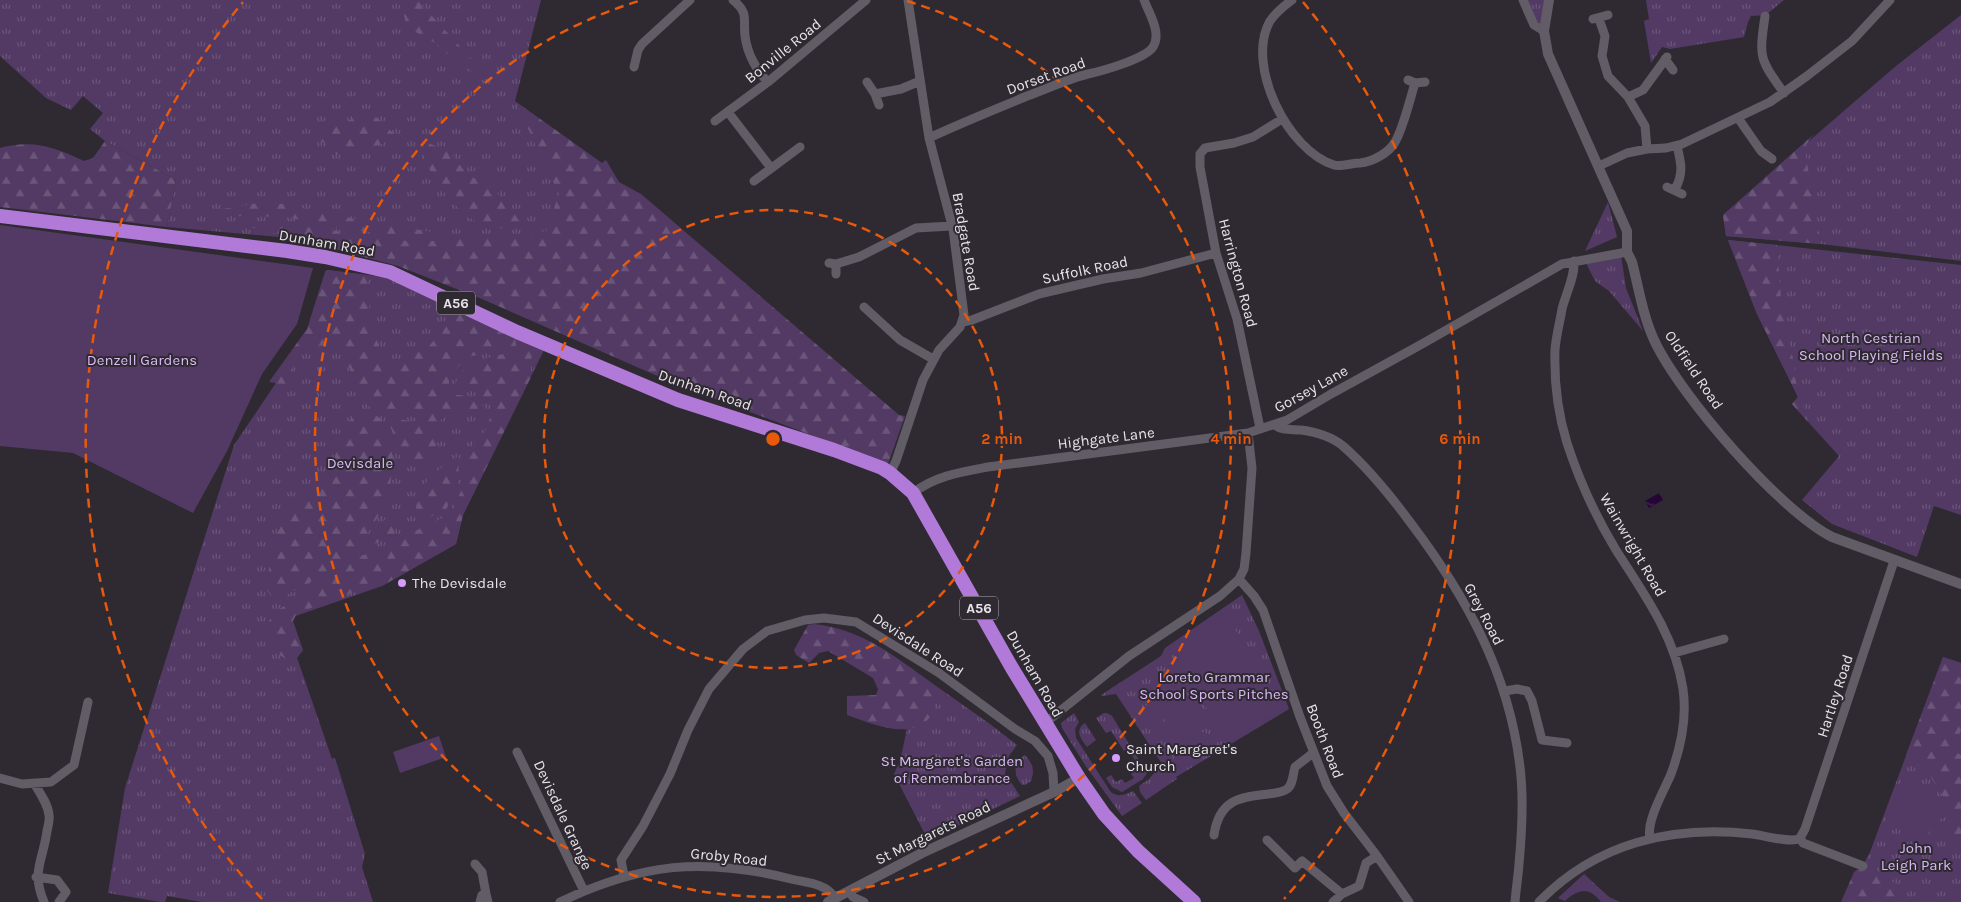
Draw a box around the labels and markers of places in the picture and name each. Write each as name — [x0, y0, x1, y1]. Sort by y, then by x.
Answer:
centre of rings — [764, 430, 782, 448]
place label: The Devisdale — [412, 574, 506, 592]
marker: The Devisdale — [396, 577, 408, 589]
place label: Saint Margaret's Church — [1126, 740, 1238, 775]
marker: Saint Margaret's Church — [1110, 752, 1122, 764]

